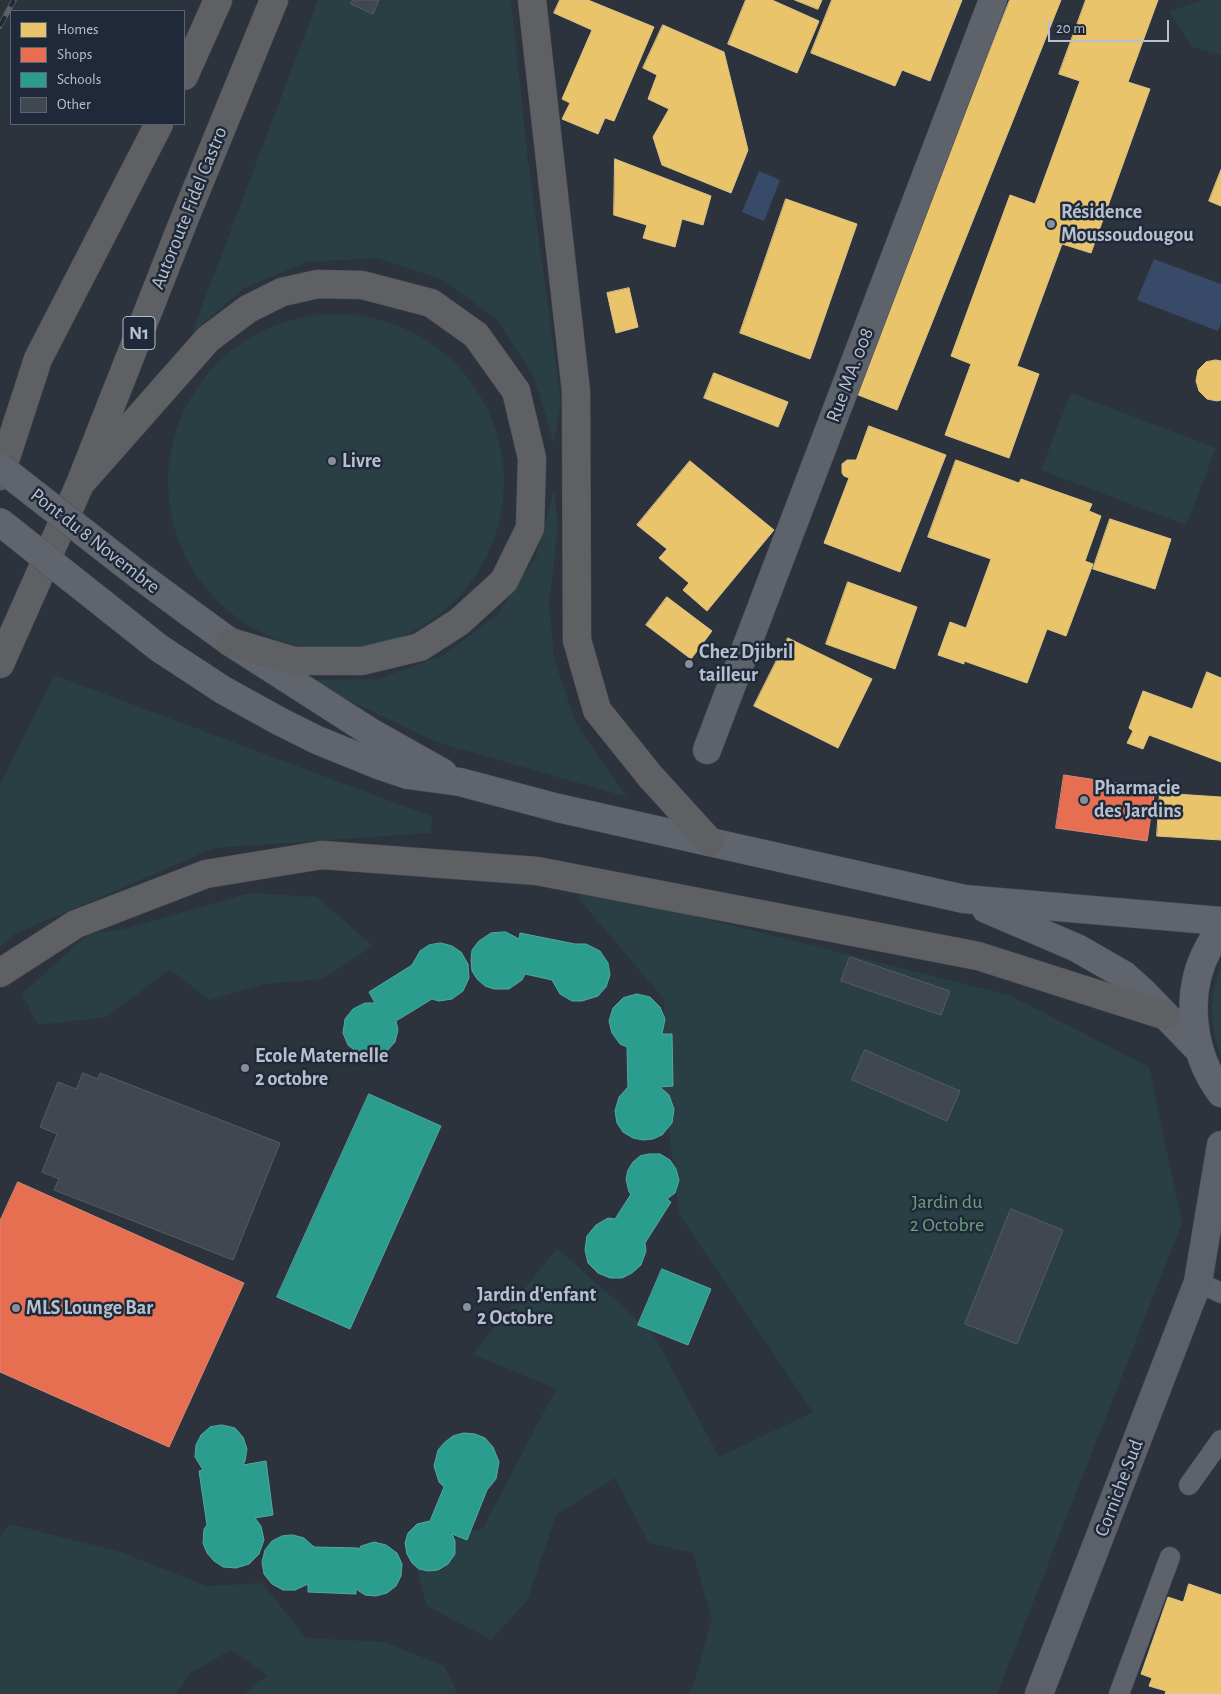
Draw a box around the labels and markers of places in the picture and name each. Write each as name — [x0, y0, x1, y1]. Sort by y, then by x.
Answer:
place label: Résidence Moussoudougou — [1061, 200, 1194, 247]
marker: Résidence Moussoudougou — [1045, 218, 1057, 230]
place label: Livre — [342, 449, 381, 473]
marker: Livre — [326, 455, 338, 467]
place label: Chez Djibril tailleur — [699, 640, 793, 687]
marker: Chez Djibril tailleur — [683, 658, 695, 670]
place label: Pharmacie des Jardins — [1094, 776, 1181, 823]
marker: Pharmacie des Jardins — [1078, 794, 1090, 806]
place label: Ecole Maternelle 2 octobre — [255, 1044, 388, 1091]
marker: Ecole Maternelle 2 octobre — [239, 1062, 251, 1074]
place label: Jardin d'enfant 2 Octobre — [477, 1283, 596, 1330]
place label: MLS Lounge Bar — [26, 1296, 153, 1320]
marker: Jardin d'enfant 2 Octobre — [461, 1301, 473, 1313]
marker: MLS Lounge Bar — [10, 1302, 22, 1314]

